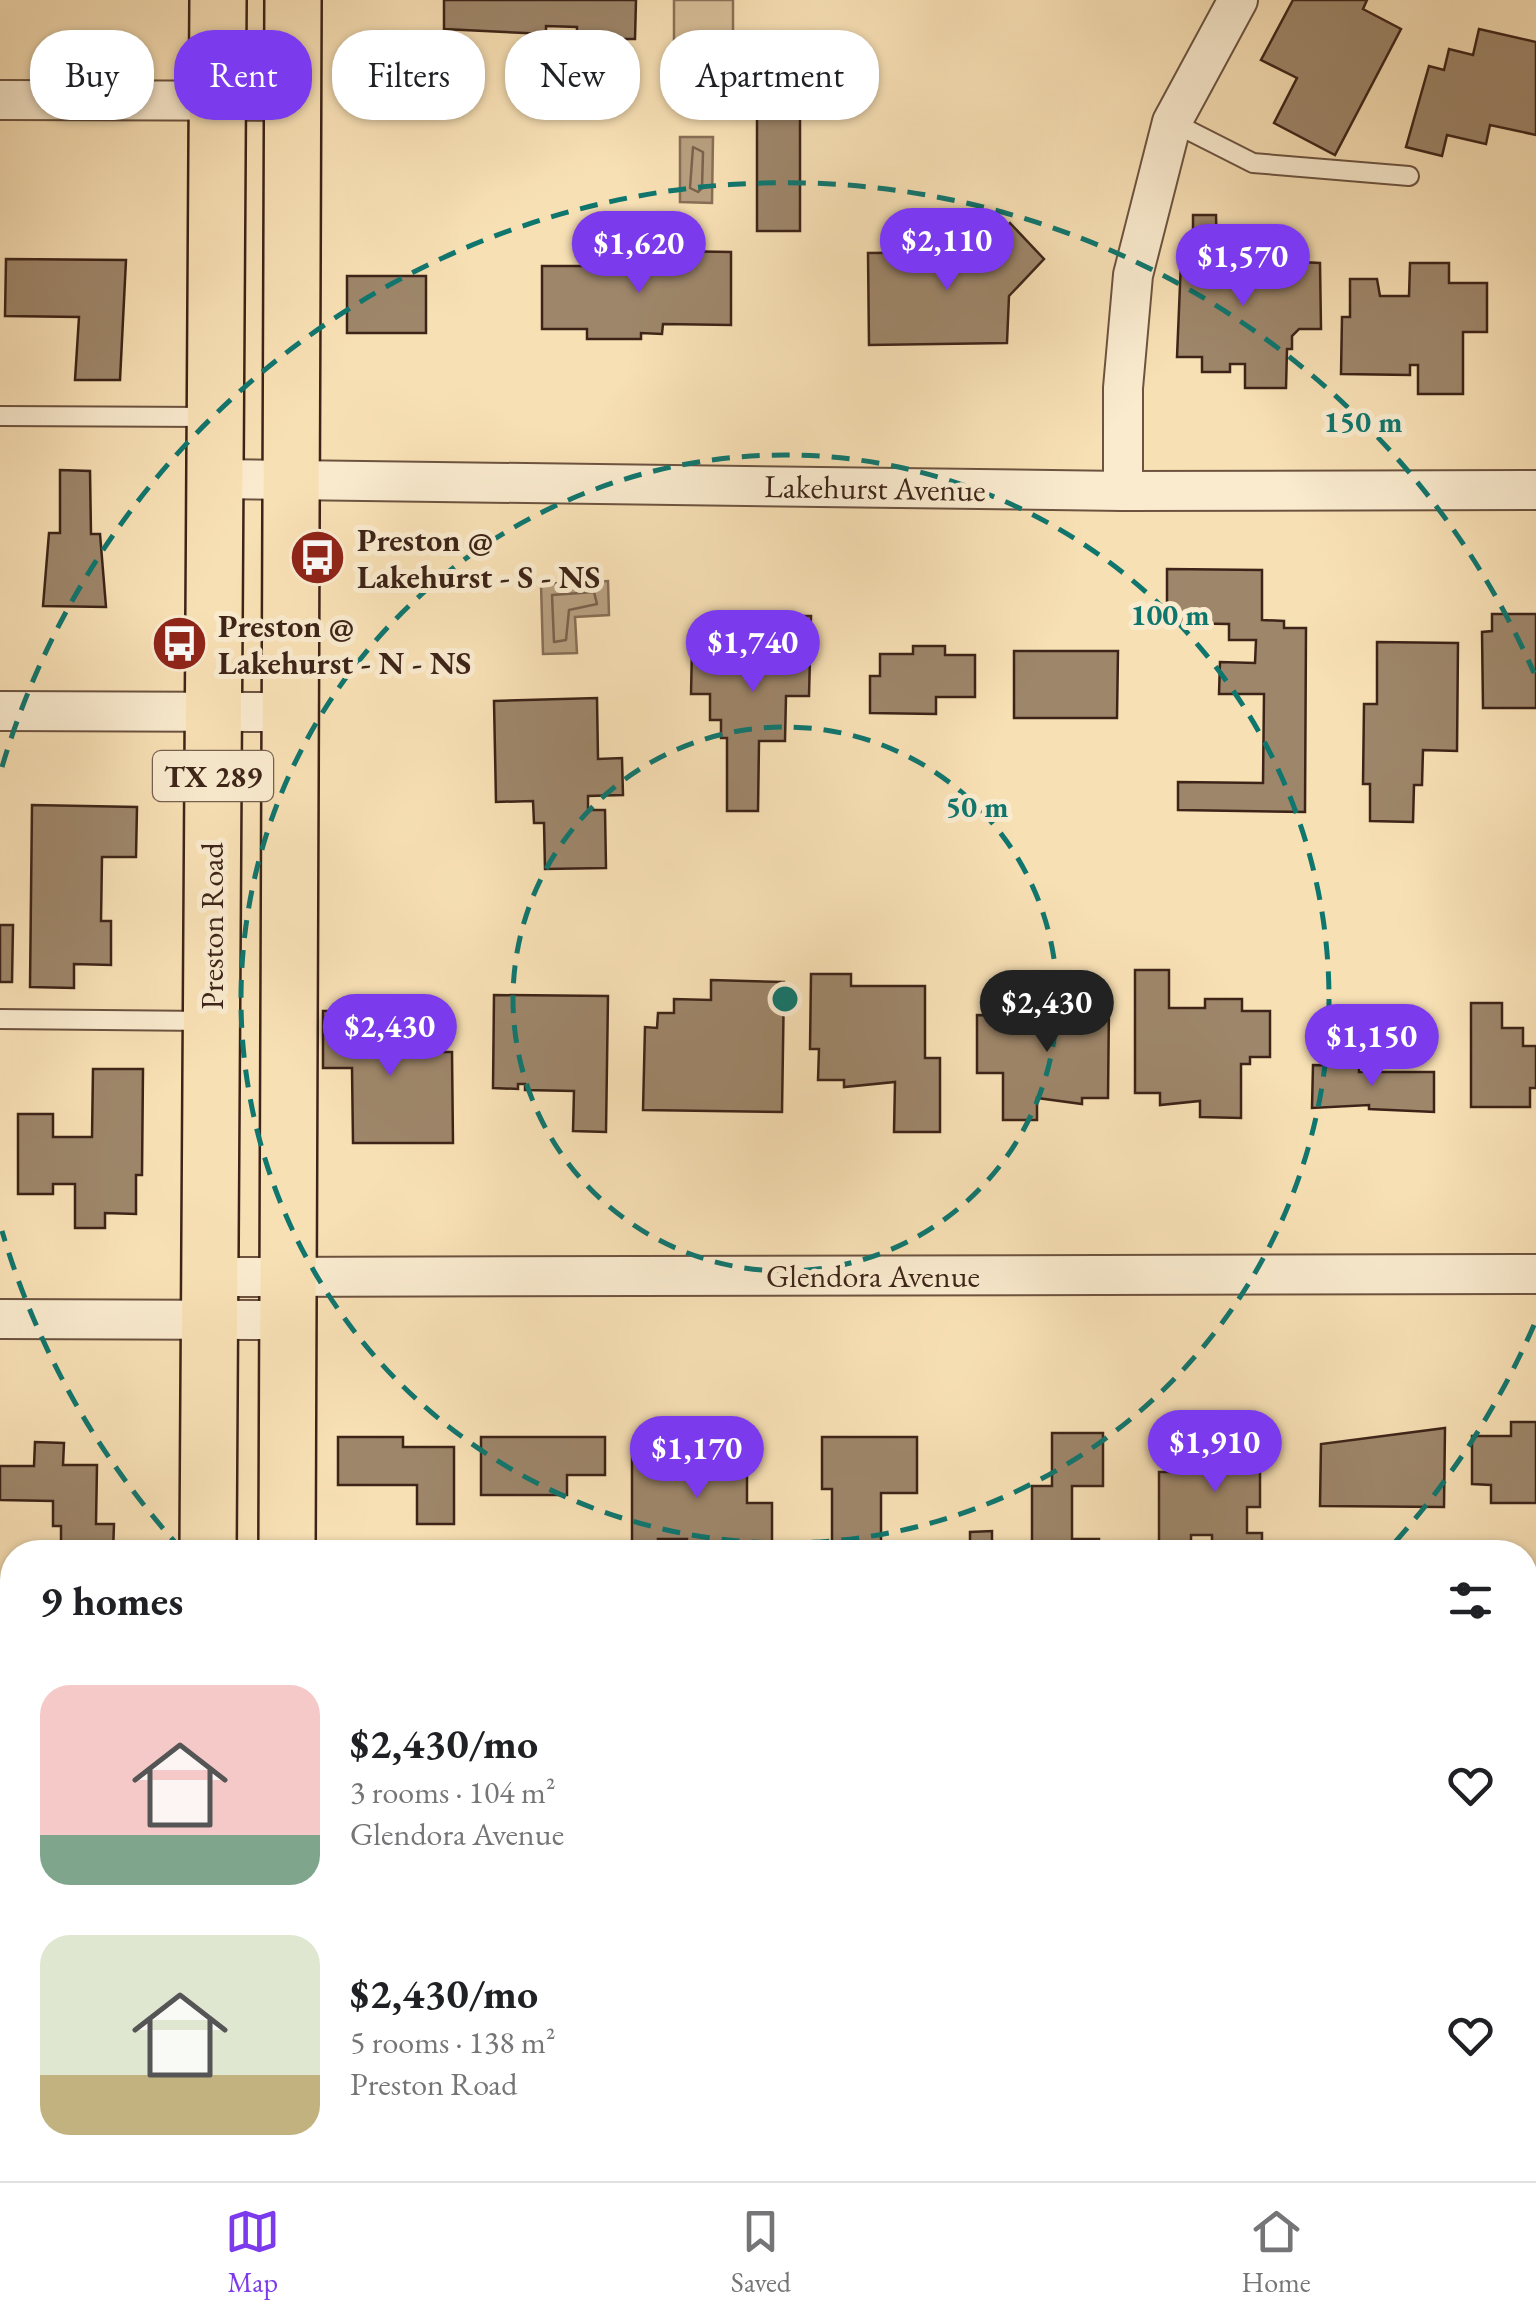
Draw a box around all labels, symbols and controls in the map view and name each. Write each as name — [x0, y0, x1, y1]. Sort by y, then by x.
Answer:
chip: Buy — [30, 30, 154, 120]
chip: Rent — [174, 30, 312, 120]
chip: Filters — [332, 30, 485, 120]
chip: New — [505, 30, 640, 120]
chip: Apartment — [660, 30, 879, 120]
pin: $2,110 — [866, 208, 1028, 293]
pin: $1,620 — [558, 211, 720, 296]
text: $2,110 — [902, 219, 992, 261]
text: $1,620 — [594, 222, 684, 264]
pin: $1,570 — [1162, 224, 1324, 309]
text: $1,570 — [1198, 235, 1288, 277]
text: 150 m — [1324, 402, 1402, 441]
street label: Lakehurst Avenue — [764, 465, 986, 511]
place label: Preston @ Lakehurst - S - NS — [357, 519, 600, 598]
bus stop icon: Preston @ Lakehurst - S - NS — [288, 528, 348, 588]
text: 100 m — [1131, 595, 1209, 634]
place label: Preston @ Lakehurst - N - NS — [218, 605, 471, 684]
pin: $1,740 — [672, 610, 834, 695]
bus stop icon: Preston @ Lakehurst - N - NS — [149, 614, 209, 674]
text: $1,740 — [708, 621, 798, 663]
road number: TX 289 — [153, 751, 273, 801]
text: 50 m — [945, 787, 1009, 826]
street label: Preston Road — [191, 842, 233, 1010]
pin: $2,430 — [966, 970, 1128, 1055]
centre of rings — [767, 981, 803, 1017]
text: $2,430 — [1002, 981, 1092, 1023]
pin: $2,430 — [309, 994, 471, 1079]
pin: $1,150 — [1291, 1004, 1453, 1089]
text: $2,430 — [345, 1005, 435, 1047]
text: $1,150 — [1327, 1015, 1417, 1057]
street label: Glendora Avenue — [766, 1255, 980, 1297]
pin: $1,910 — [1134, 1410, 1296, 1495]
pin: $1,170 — [616, 1416, 778, 1501]
text: $1,910 — [1170, 1421, 1260, 1463]
text: $1,170 — [652, 1427, 742, 1469]
text: 9 homes — [40, 1573, 183, 1628]
icon: filters — [1443, 1573, 1498, 1628]
text: $2,430/mo — [350, 1716, 538, 1771]
icon: home — [120, 1725, 240, 1845]
icon: heart — [1443, 1758, 1498, 1813]
text: 3 rooms · 104 m² — [350, 1771, 556, 1813]
text: Glendora Avenue — [350, 1813, 564, 1855]
text: $2,430/mo — [350, 1966, 538, 2021]
icon: home — [120, 1975, 240, 2095]
icon: heart — [1443, 2008, 1498, 2063]
text: 5 rooms · 138 m² — [350, 2021, 556, 2063]
text: Preston Road — [350, 2063, 517, 2105]
tab: Map — [225, 2204, 280, 2300]
tab: Saved — [731, 2204, 791, 2300]
tab: Home — [1241, 2204, 1311, 2300]

